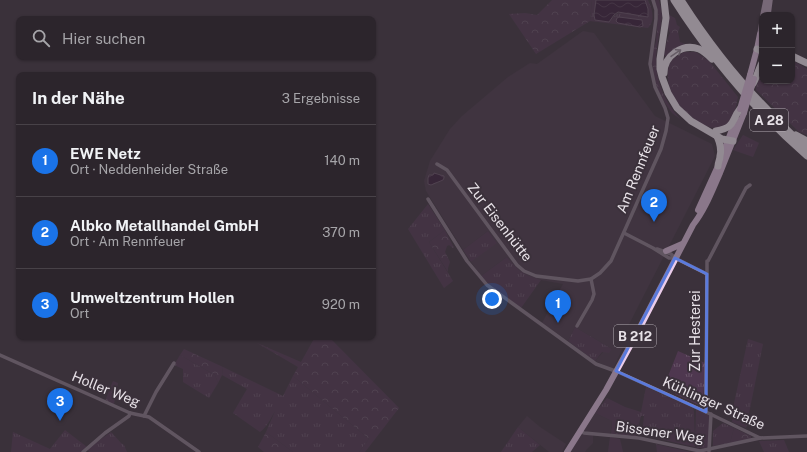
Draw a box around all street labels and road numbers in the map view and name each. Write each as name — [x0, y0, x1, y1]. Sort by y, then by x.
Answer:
road number: A 28 — [750, 109, 788, 131]
street label: Am Rennfeuer — [613, 123, 663, 215]
street label: Zur Eisenhütte — [464, 180, 536, 264]
street label: Zur Hesterei — [687, 290, 703, 372]
road number: B 212 — [614, 325, 656, 347]
street label: Holler Weg — [70, 368, 143, 410]
street label: Kühlinger Straße — [660, 373, 768, 433]
street label: Bissener Weg — [615, 418, 705, 446]

